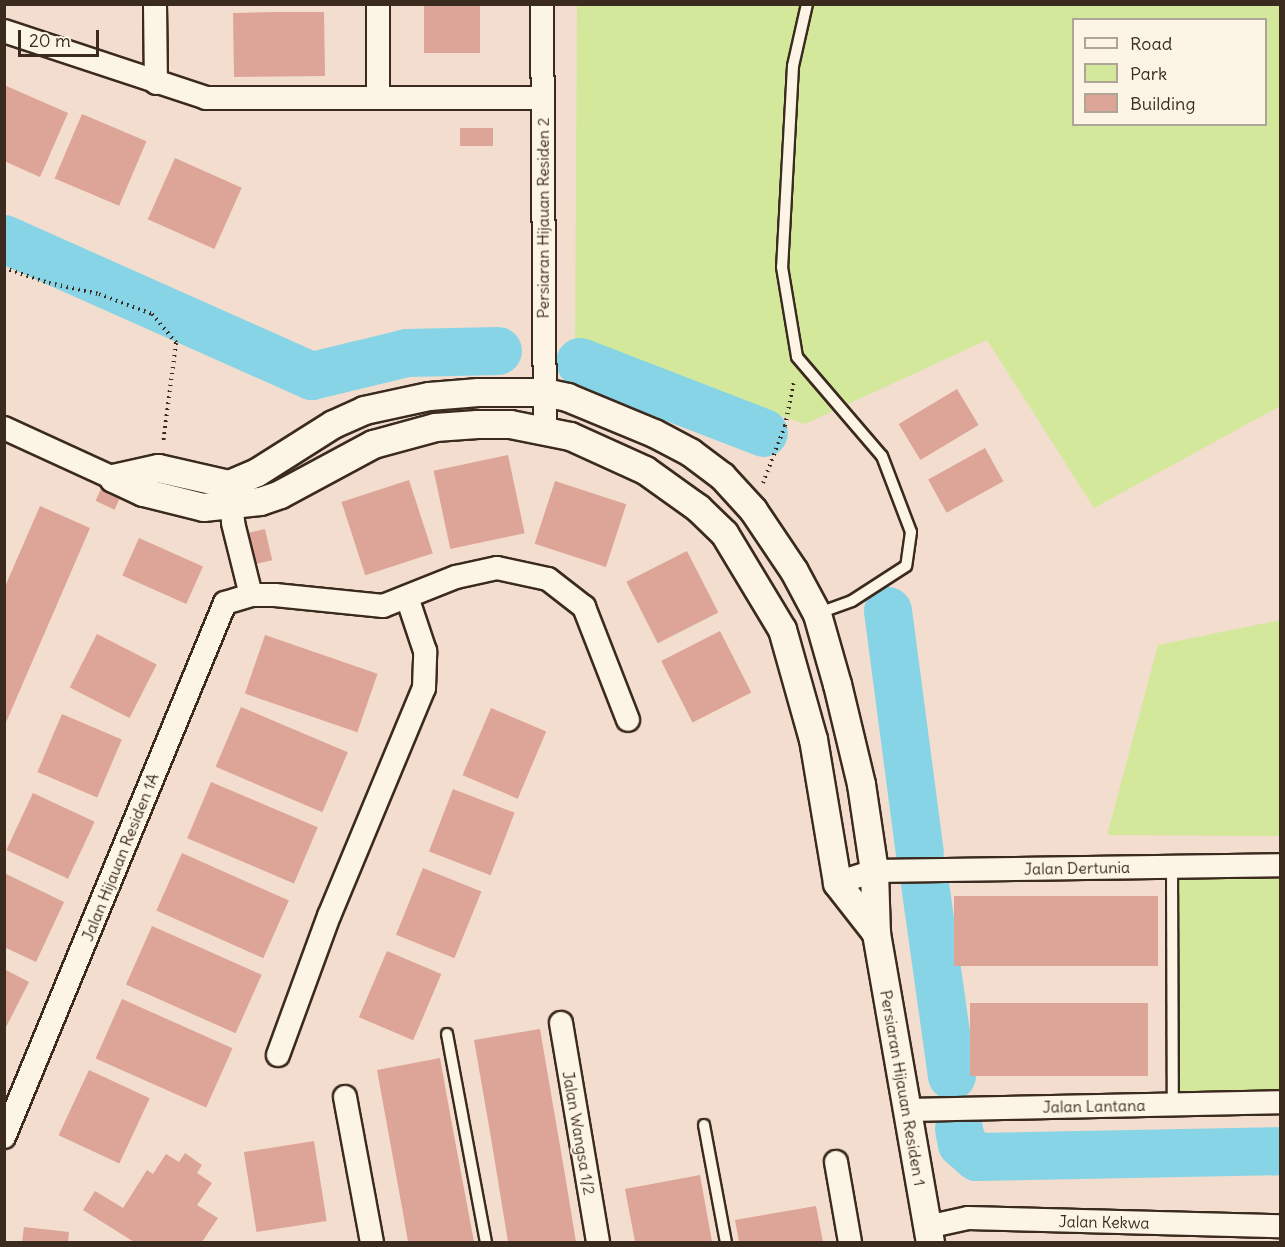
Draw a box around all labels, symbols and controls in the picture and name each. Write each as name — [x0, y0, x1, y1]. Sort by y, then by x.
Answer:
scale bar — [21, 18, 102, 56]
legend — [1072, 18, 1267, 126]
text: 20 m — [29, 29, 71, 52]
text: Road — [1130, 32, 1172, 55]
text: Park — [1130, 62, 1167, 85]
text: Building — [1130, 92, 1195, 115]
street label: Persiaran Hijauan Residen 2 — [533, 117, 553, 319]
street label: Jalan Hijauan Residen 1A — [78, 770, 162, 944]
street label: Jalan Dertunia — [1024, 857, 1130, 879]
street label: Persiaran Hijauan Residen 1 — [876, 989, 930, 1187]
street label: Jalan Wangsa 1/2 — [559, 1070, 599, 1196]
street label: Jalan Lantana — [1042, 1096, 1146, 1116]
street label: Jalan Kekwa — [1058, 1212, 1150, 1232]

